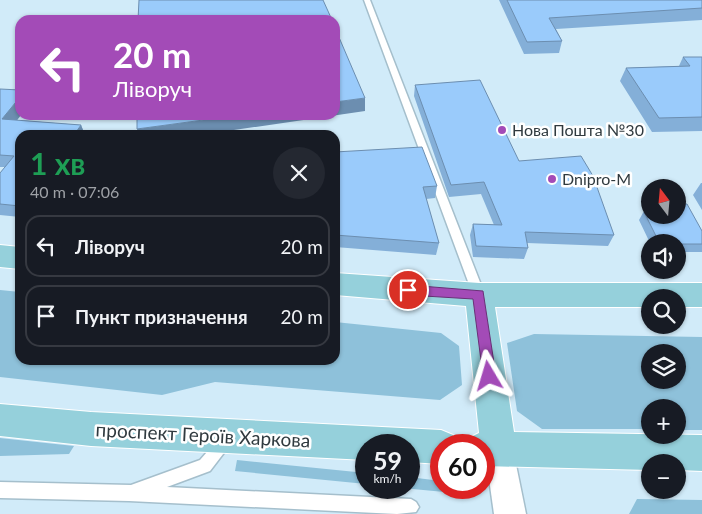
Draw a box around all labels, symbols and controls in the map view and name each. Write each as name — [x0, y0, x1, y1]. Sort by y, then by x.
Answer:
text: 20 m — [113, 33, 191, 75]
icon: left — [30, 35, 95, 100]
text: Ліворуч — [113, 75, 192, 102]
place label: Нова Пошта №30 — [512, 120, 644, 139]
marker: Нова Пошта №30 — [496, 124, 508, 136]
text: 1 хв — [30, 145, 85, 181]
button: close — [273, 147, 325, 199]
place label: Dnipro-M — [562, 169, 631, 188]
marker: Dnipro-M — [546, 173, 558, 185]
north arrow — [641, 179, 686, 224]
map controls — [641, 179, 686, 499]
text: 40 m · 07:06 — [30, 182, 119, 201]
icon: left — [32, 232, 60, 260]
button: sound — [641, 234, 686, 279]
text: Ліворуч — [75, 235, 145, 258]
text: 20 m — [280, 235, 323, 258]
pin — [387, 269, 429, 311]
icon: arrive — [394, 276, 422, 304]
button: search — [641, 289, 686, 334]
icon: arrive — [32, 302, 60, 330]
text: Пункт призначення — [75, 305, 248, 328]
text: 20 m — [280, 305, 323, 328]
button: layers — [641, 344, 686, 389]
position arrow — [462, 349, 514, 401]
button: + — [641, 399, 686, 444]
street label: проспект Героїв Харкова — [95, 417, 311, 452]
speed limit sign: 60 — [430, 434, 495, 499]
text: 59 — [373, 445, 402, 475]
button: − — [641, 454, 686, 499]
text: km/h — [373, 471, 402, 486]

